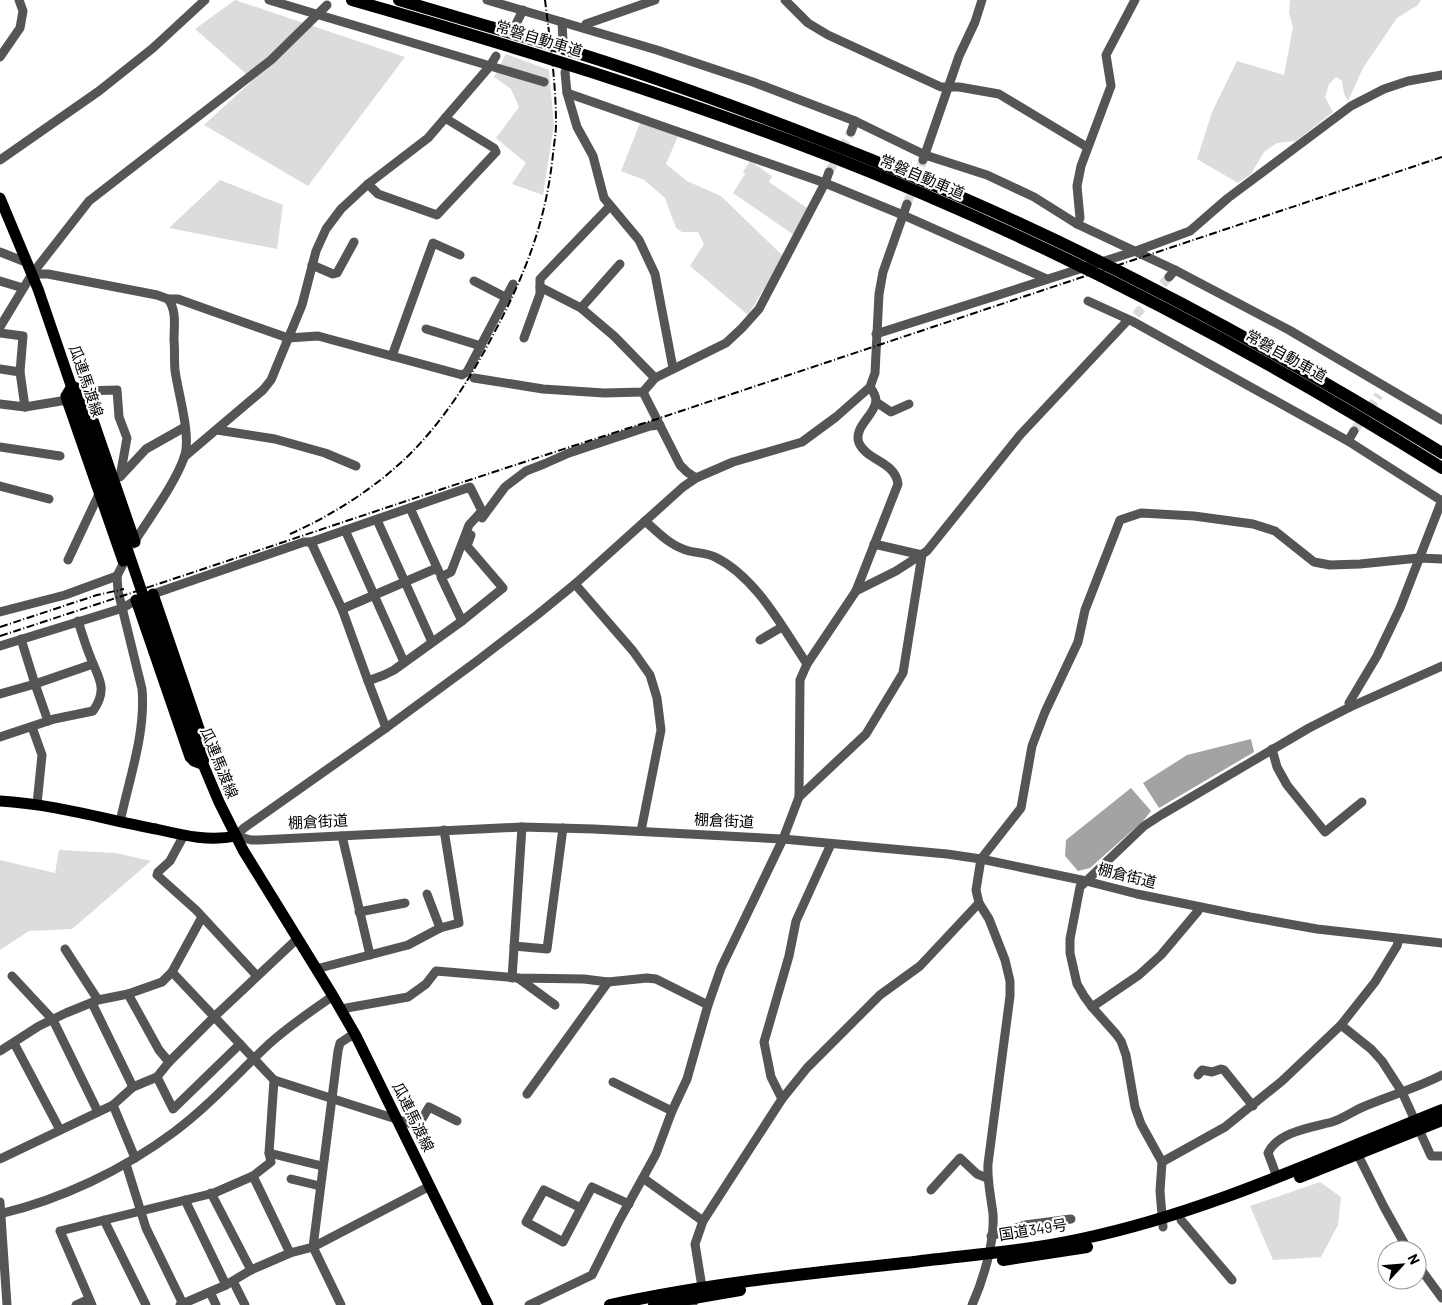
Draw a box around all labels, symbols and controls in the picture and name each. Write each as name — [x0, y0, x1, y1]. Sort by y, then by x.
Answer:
street label: 常磐自動車道 — [494, 16, 585, 60]
street label: 常磐自動車道 — [877, 150, 967, 202]
street label: 常磐自動車道 — [1243, 325, 1330, 385]
street label: 瓜連馬渡線 — [66, 342, 108, 419]
street label: 瓜連馬渡線 — [198, 724, 242, 801]
street label: 棚倉街道 — [694, 809, 754, 831]
street label: 棚倉街道 — [288, 810, 348, 832]
street label: 棚倉街道 — [1096, 859, 1159, 891]
street label: 瓜連馬渡線 — [389, 1079, 438, 1154]
street label: 国道349号 — [997, 1215, 1068, 1243]
north arrow — [1377, 1240, 1427, 1290]
text: N — [1404, 1251, 1424, 1267]

